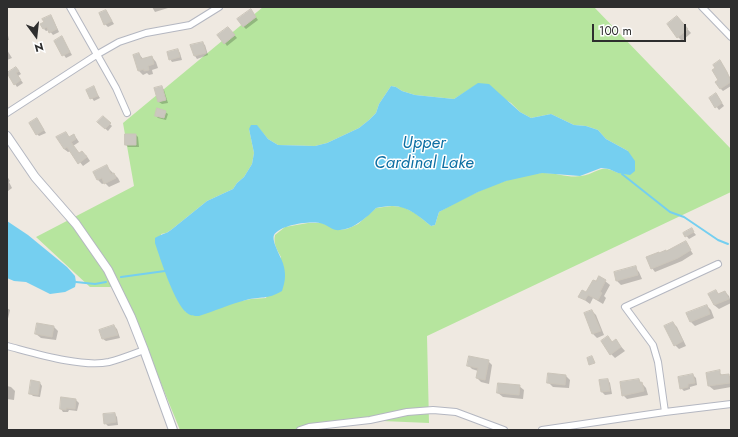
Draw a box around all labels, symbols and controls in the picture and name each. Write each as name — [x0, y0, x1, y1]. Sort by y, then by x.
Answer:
north arrow — [16, 16, 56, 56]
scale bar — [594, 16, 688, 42]
text: 100 m — [599, 22, 632, 40]
text: N — [33, 39, 45, 56]
water label: Upper Cardinal Lake — [374, 134, 474, 174]

